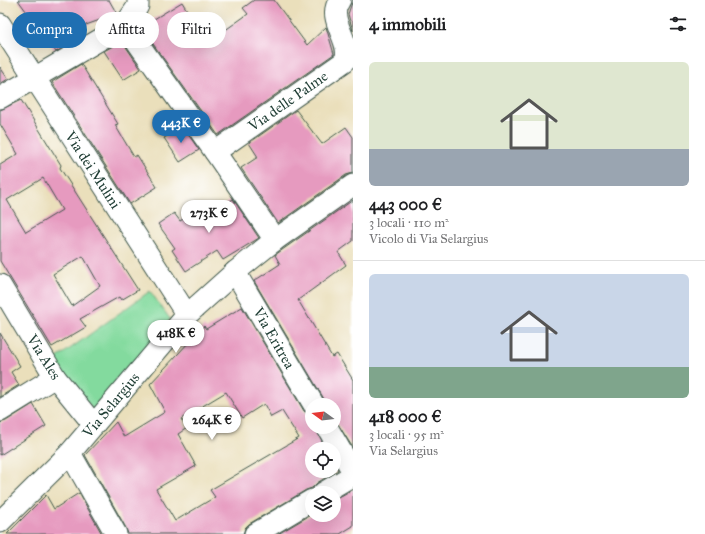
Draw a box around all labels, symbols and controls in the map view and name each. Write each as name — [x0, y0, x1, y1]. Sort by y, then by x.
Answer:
chip: Compra — [12, 12, 87, 48]
chip: Affitta — [95, 12, 159, 48]
chip: Filtri — [167, 12, 226, 48]
icon: filters — [667, 13, 689, 35]
text: 4 immobili — [369, 14, 446, 35]
street label: Via delle Palme — [244, 67, 331, 136]
icon: home — [493, 88, 565, 160]
pin: 443K € — [148, 110, 214, 144]
text: 443K € — [161, 115, 201, 131]
street label: Via dei Mulini — [61, 127, 125, 212]
text: 443 000 € — [369, 194, 442, 215]
pin: 273K € — [176, 200, 242, 234]
text: 273K € — [190, 205, 228, 221]
text: 3 locali · 110 m² — [369, 215, 449, 231]
text: Vicolo di Via Selargius — [369, 231, 488, 247]
icon: home — [493, 300, 565, 372]
street label: Via Eritrea — [249, 303, 299, 372]
pin: 418K € — [143, 320, 209, 354]
text: 418K € — [156, 325, 196, 341]
street label: Via Ales — [23, 330, 65, 383]
street label: Via Selargius — [78, 369, 143, 442]
north arrow — [305, 398, 341, 434]
map controls — [305, 398, 341, 522]
text: 418 000 € — [369, 406, 442, 427]
pin: 264K € — [179, 407, 245, 441]
text: 264K € — [192, 412, 232, 428]
text: 3 locali · 95 m² — [369, 427, 444, 443]
button: locate — [305, 442, 341, 478]
text: Via Selargius — [369, 443, 438, 459]
button: layers — [305, 486, 341, 522]

